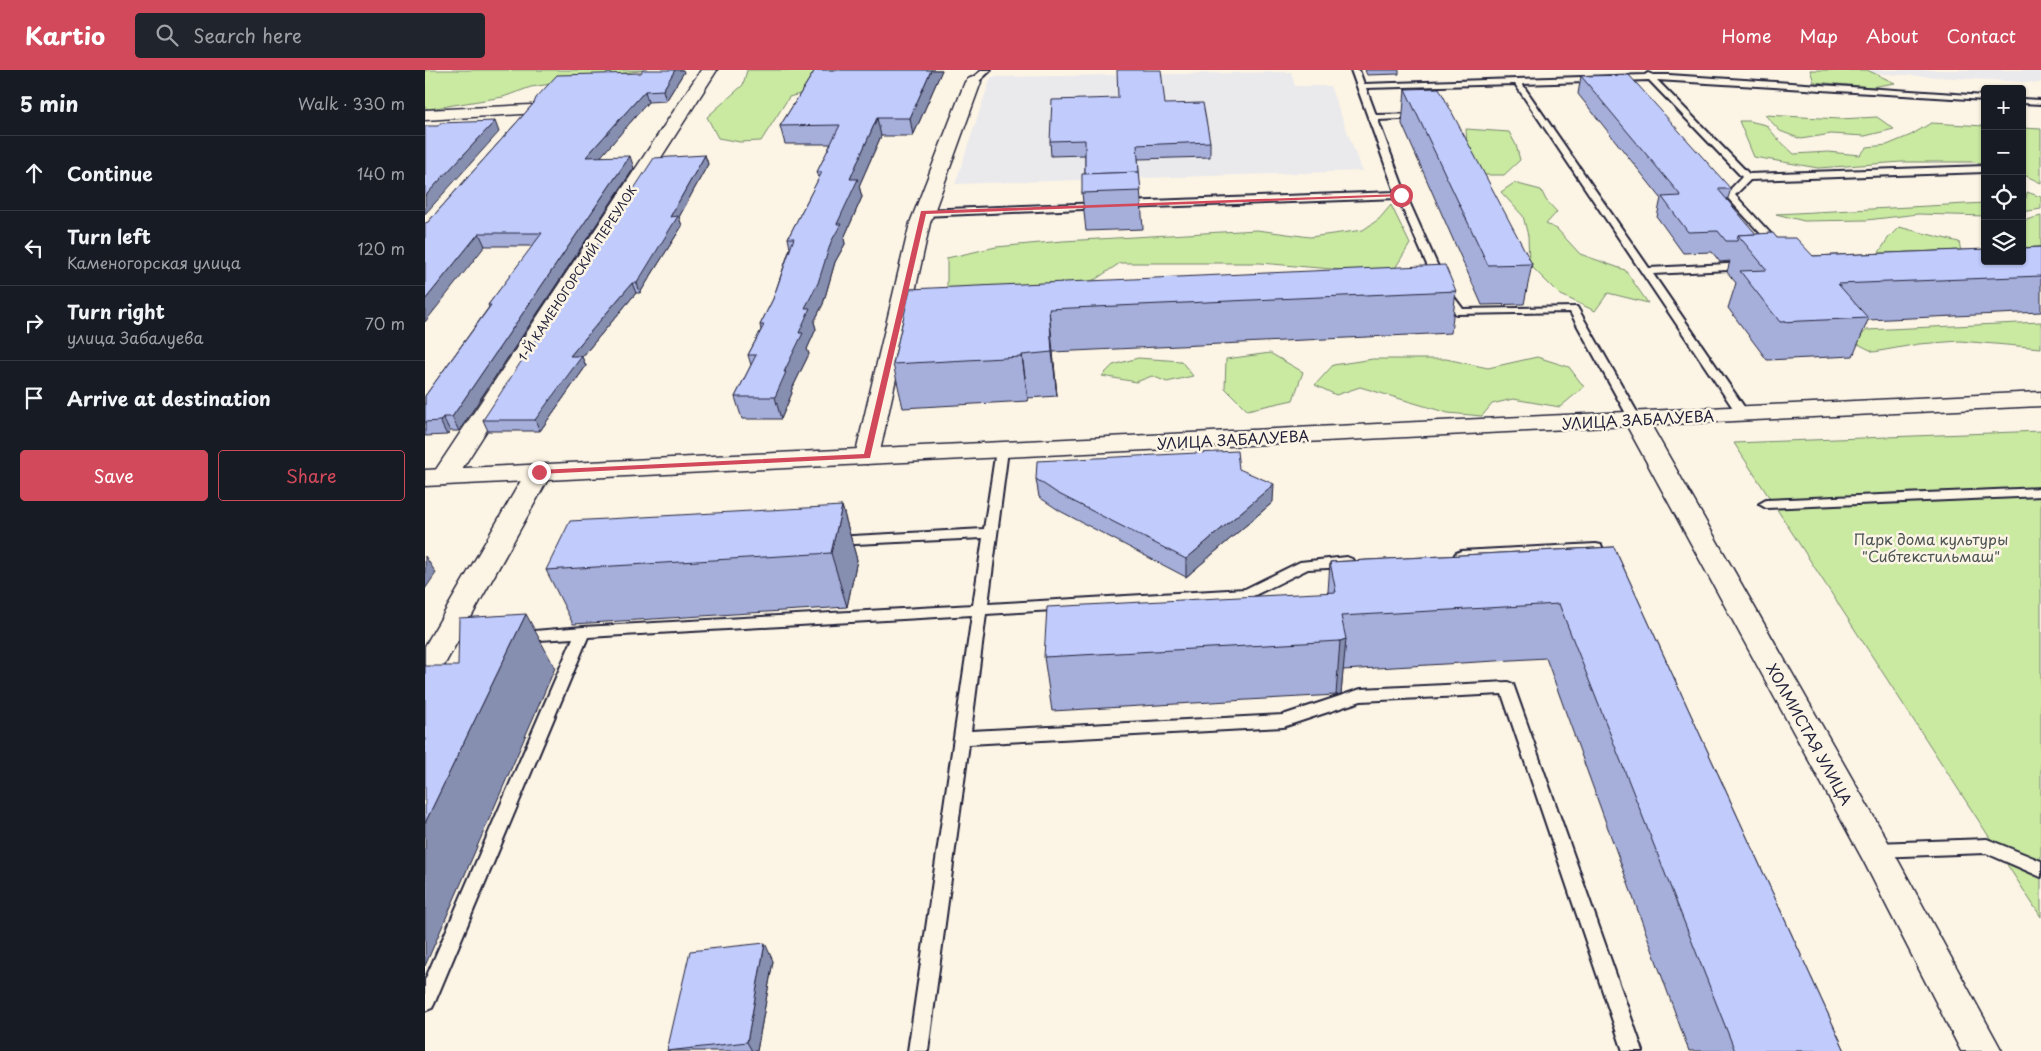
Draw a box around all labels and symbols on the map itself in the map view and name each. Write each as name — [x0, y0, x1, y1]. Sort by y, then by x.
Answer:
street label: 1-Й КАМЕНОГОРСКИЙ ПЕРЕУЛОК — [513, 182, 641, 364]
route start — [1390, 184, 1413, 207]
street label: УЛИЦА ЗАБАЛУЕВА — [1561, 404, 1715, 434]
street label: УЛИЦА ЗАБАЛУЕВА — [1156, 424, 1310, 454]
route end — [528, 461, 551, 484]
park label: Парк дома культуры "Сибтекстильмаш" — [1854, 527, 2008, 567]
street label: ХОЛМИСТАЯ УЛИЦА — [1761, 659, 1859, 809]

